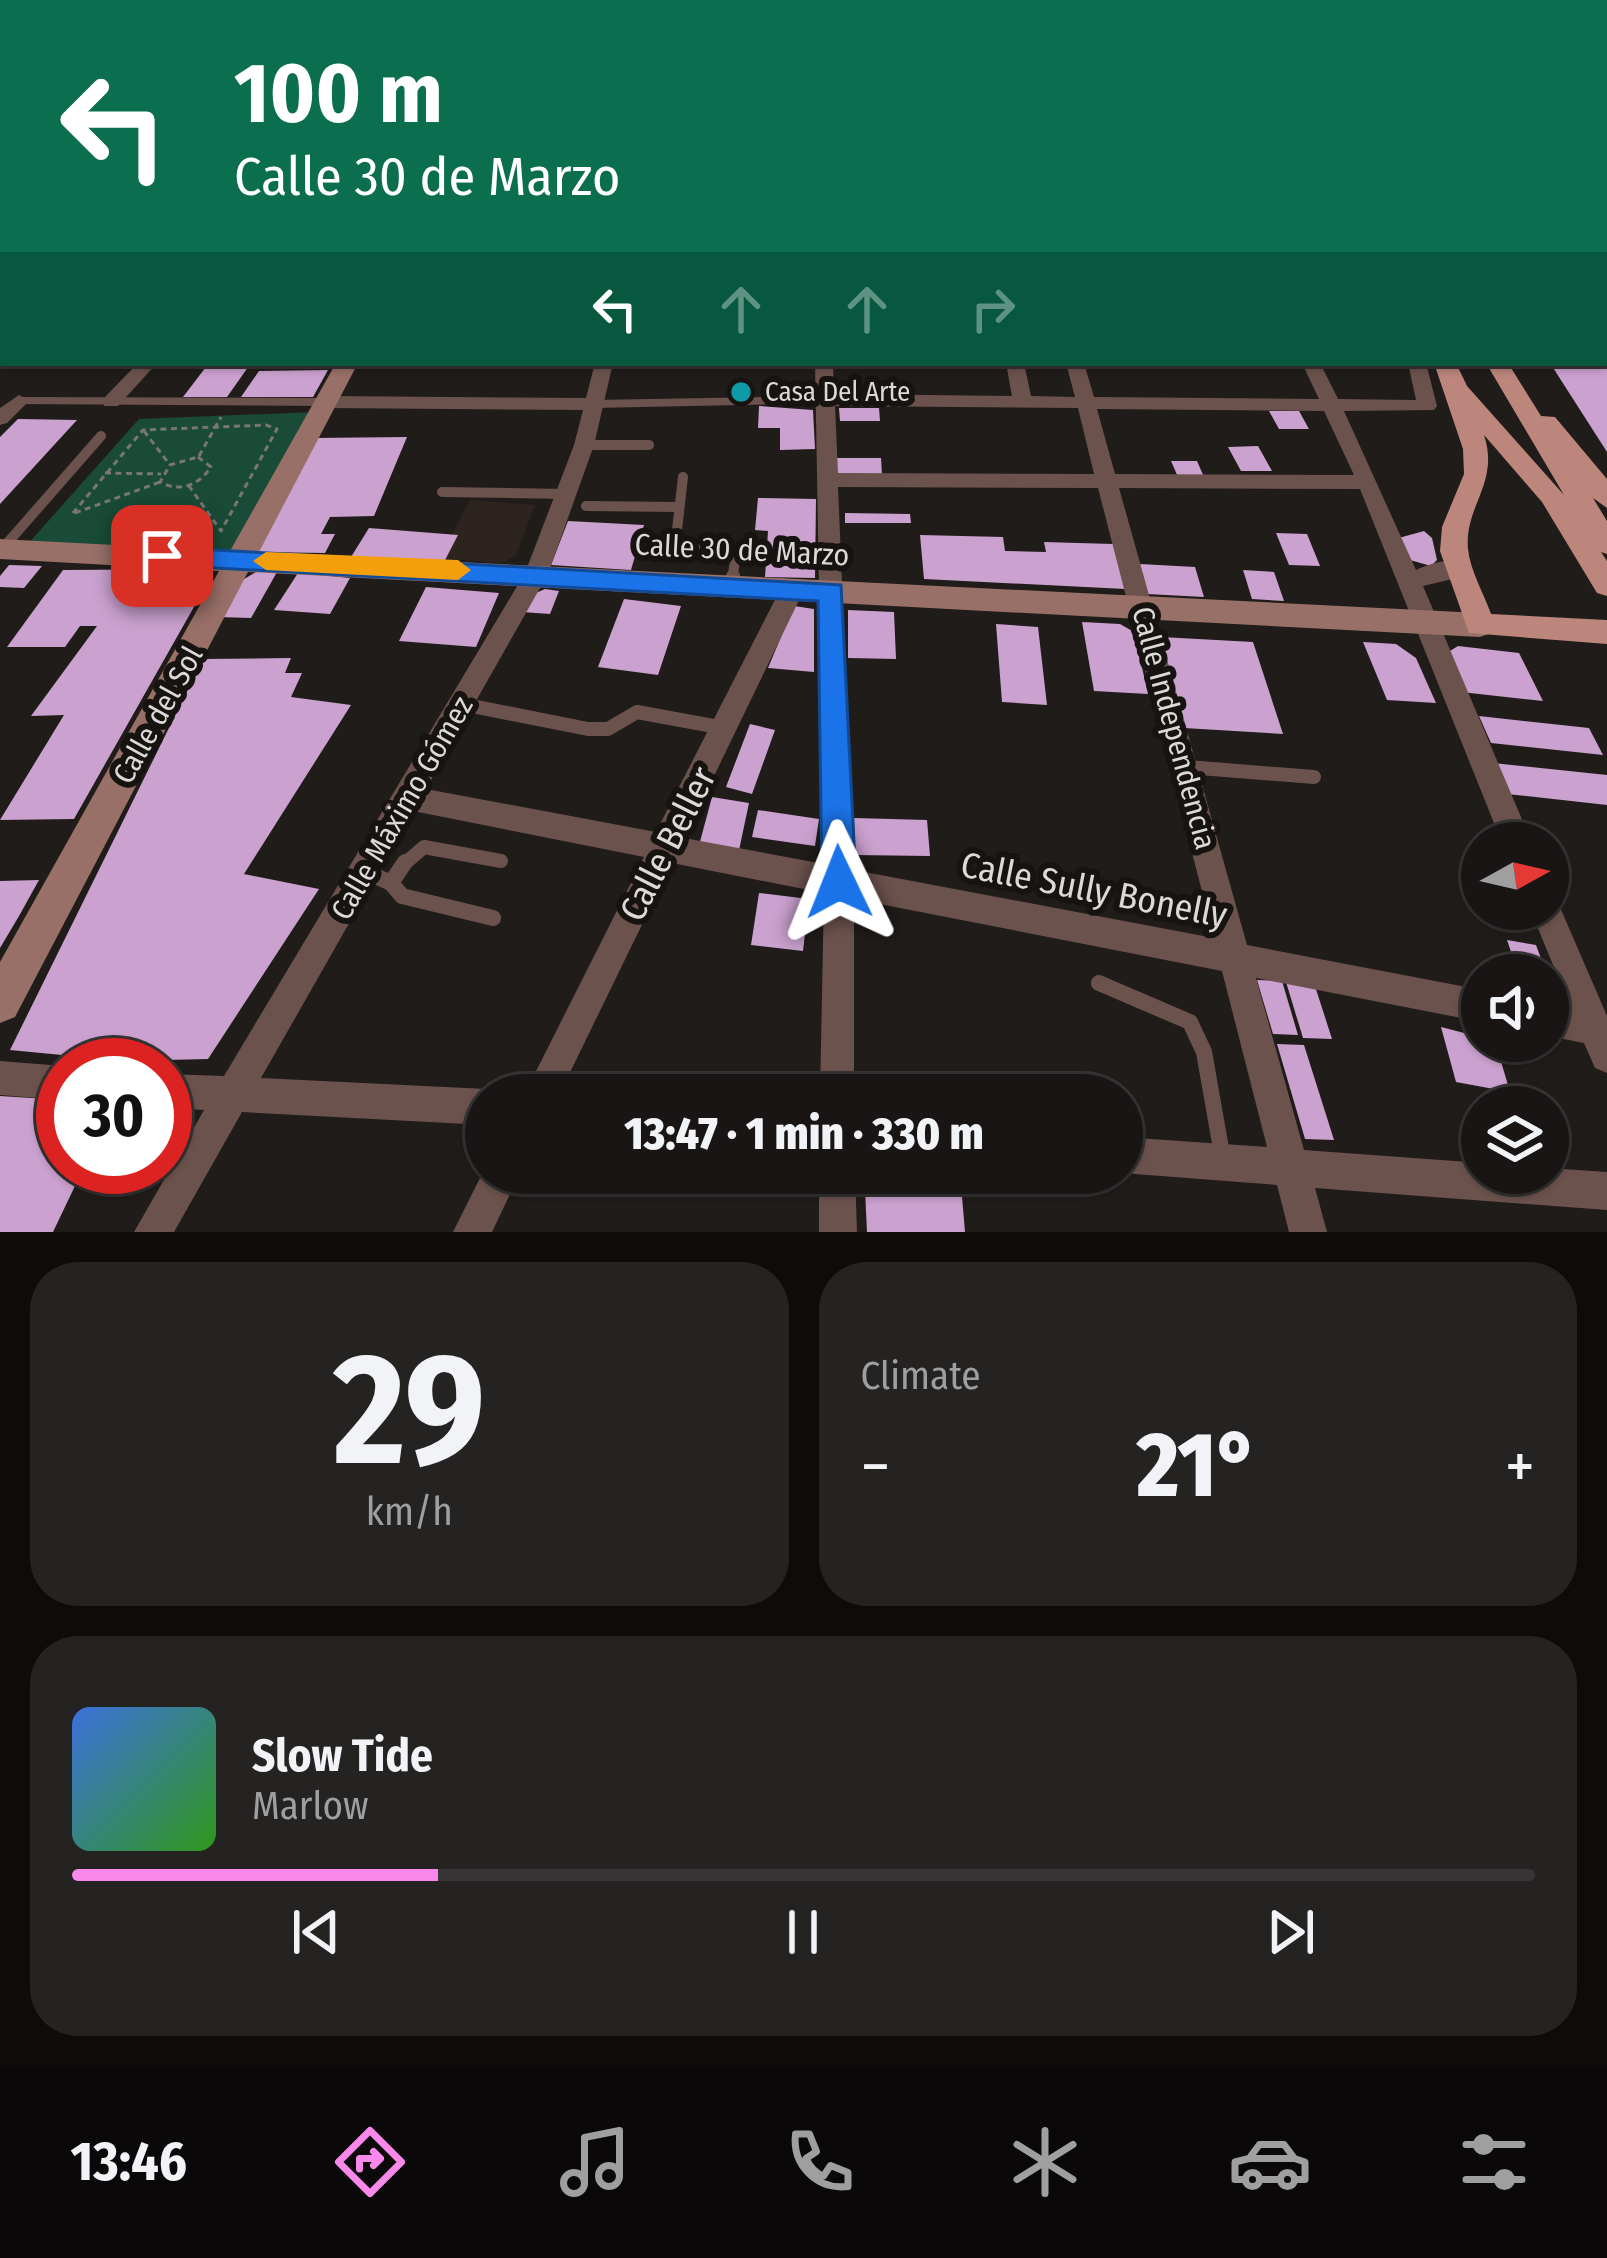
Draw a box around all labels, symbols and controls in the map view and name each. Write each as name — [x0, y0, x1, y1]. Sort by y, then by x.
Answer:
text: 100 m — [234, 43, 443, 144]
icon: left — [36, 48, 192, 204]
text: Calle 30 de Marzo — [234, 145, 620, 209]
icon: left — [582, 276, 648, 342]
icon: ahead — [708, 276, 774, 342]
icon: ahead — [834, 276, 900, 342]
icon: right — [960, 276, 1026, 342]
place label: Casa Del Arte — [765, 376, 910, 408]
marker: Casa Del Arte — [728, 379, 754, 405]
pin — [111, 505, 213, 607]
icon: arrive — [129, 523, 195, 589]
street label: Calle 30 de Marzo — [634, 526, 850, 574]
street label: Calle Independencia — [1124, 603, 1224, 853]
street label: Calle del Sol — [106, 640, 210, 790]
street label: Calle Máximo Gómez — [323, 690, 481, 926]
street label: Calle Beller — [611, 759, 726, 928]
position arrow — [776, 819, 902, 945]
north arrow — [1461, 822, 1569, 930]
map controls — [1461, 822, 1569, 1194]
street label: Calle Sully Bonelly — [957, 843, 1231, 937]
button: sound — [1461, 954, 1569, 1062]
speed limit sign: 30 — [36, 1038, 192, 1194]
button: layers — [1461, 1086, 1569, 1194]
text: 13:47 · 1 min · 330 m — [624, 1107, 984, 1161]
text: 29 — [333, 1317, 485, 1504]
text: Climate — [861, 1353, 981, 1399]
text: 21° — [1137, 1412, 1259, 1520]
text: − — [861, 1427, 890, 1506]
text: + — [1505, 1427, 1535, 1506]
text: km/h — [366, 1489, 453, 1535]
text: Slow Tide — [252, 1729, 433, 1783]
text: Marlow — [252, 1783, 369, 1829]
icon: previous — [283, 1899, 349, 1965]
icon: pause — [770, 1899, 836, 1965]
icon: next — [1258, 1899, 1324, 1965]
icon: directions — [328, 2120, 412, 2204]
icon: music — [553, 2120, 637, 2204]
icon: phone — [778, 2120, 862, 2204]
icon: climate — [1003, 2120, 1087, 2204]
icon: car — [1228, 2120, 1312, 2204]
icon: filters — [1452, 2120, 1536, 2204]
text: 13:46 — [70, 2130, 187, 2194]

